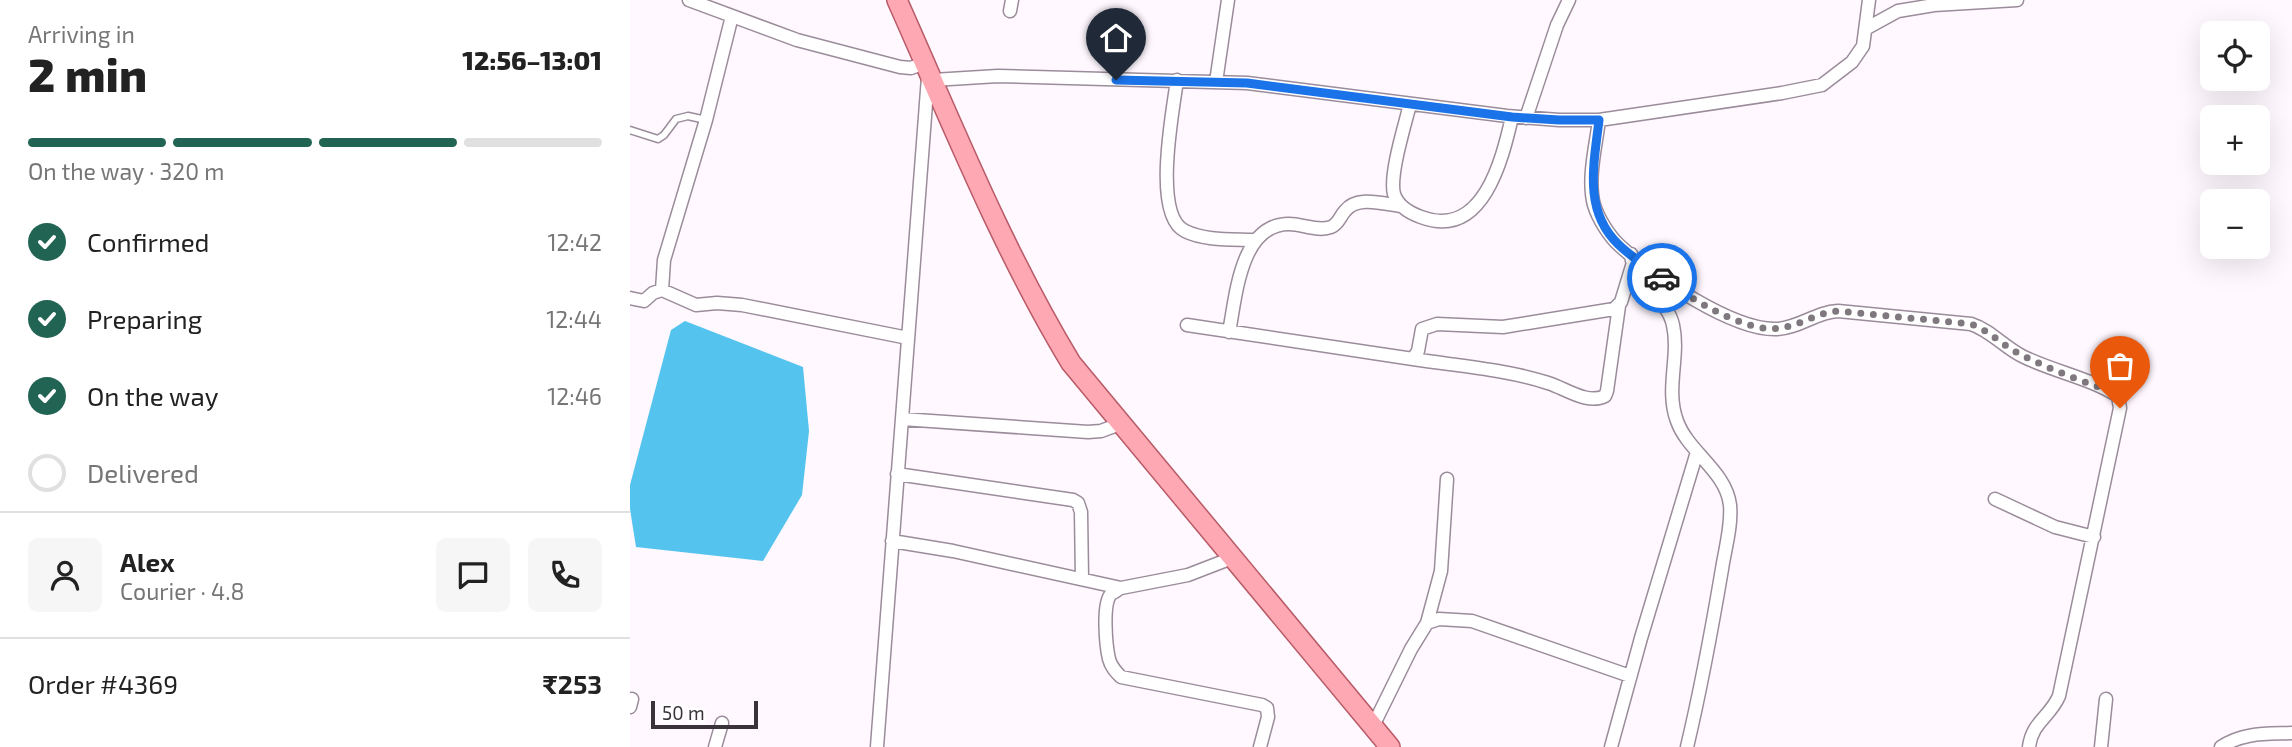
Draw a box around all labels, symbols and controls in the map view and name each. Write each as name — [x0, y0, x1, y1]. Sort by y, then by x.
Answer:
pin — [1086, 8, 1146, 80]
icon: home — [1097, 19, 1135, 57]
text: Arriving in — [28, 20, 135, 48]
map controls — [2200, 21, 2270, 259]
button: locate — [2200, 21, 2270, 91]
text: 12:56–13:01 — [462, 44, 602, 75]
text: 2 min — [28, 46, 147, 101]
button: + — [2200, 105, 2270, 175]
text: On the way · 320 m — [28, 157, 224, 185]
button: − — [2200, 189, 2270, 259]
icon: check — [28, 223, 66, 261]
text: Confirmed — [87, 226, 210, 257]
text: 12:42 — [547, 228, 602, 256]
courier — [1627, 243, 1697, 313]
icon: car — [1643, 259, 1681, 297]
icon: check — [28, 300, 66, 338]
text: Preparing — [87, 303, 202, 334]
text: 12:44 — [546, 305, 602, 333]
pin — [2090, 336, 2150, 408]
icon: bag — [2101, 347, 2139, 385]
icon: check — [28, 377, 66, 415]
text: On the way — [87, 380, 218, 411]
text: 12:46 — [547, 382, 602, 410]
text: Delivered — [87, 457, 199, 488]
button: person — [28, 538, 102, 612]
button: chat — [436, 538, 510, 612]
button: phone — [528, 538, 602, 612]
text: Alex — [120, 546, 175, 577]
text: Courier · 4.8 — [120, 577, 244, 605]
text: Order #4369 — [28, 668, 178, 699]
text: ₹253 — [542, 668, 602, 699]
scale bar — [651, 698, 758, 730]
text: 50 m — [662, 701, 705, 724]

